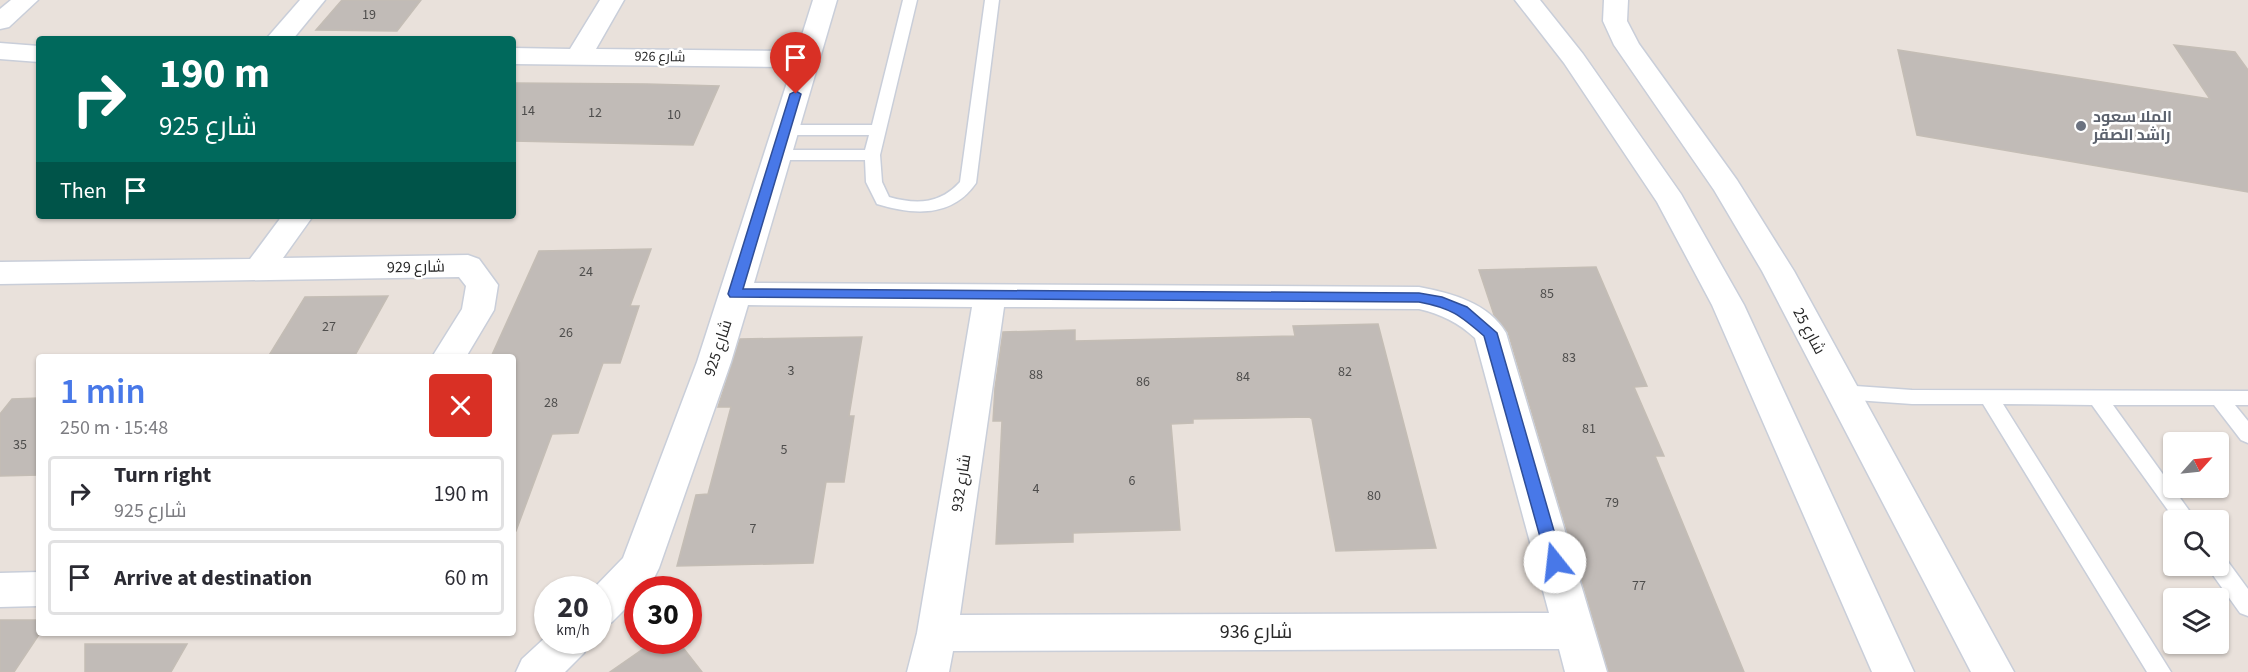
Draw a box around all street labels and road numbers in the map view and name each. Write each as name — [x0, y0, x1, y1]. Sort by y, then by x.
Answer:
street label: شارع 926 — [634, 47, 686, 67]
street label: شارع 929 — [387, 255, 445, 279]
street label: شارع 25 — [1788, 304, 1830, 358]
street label: شارع 925 — [699, 317, 737, 379]
street label: شارع 932 — [946, 453, 976, 513]
street label: شارع 936 — [1220, 618, 1292, 646]

